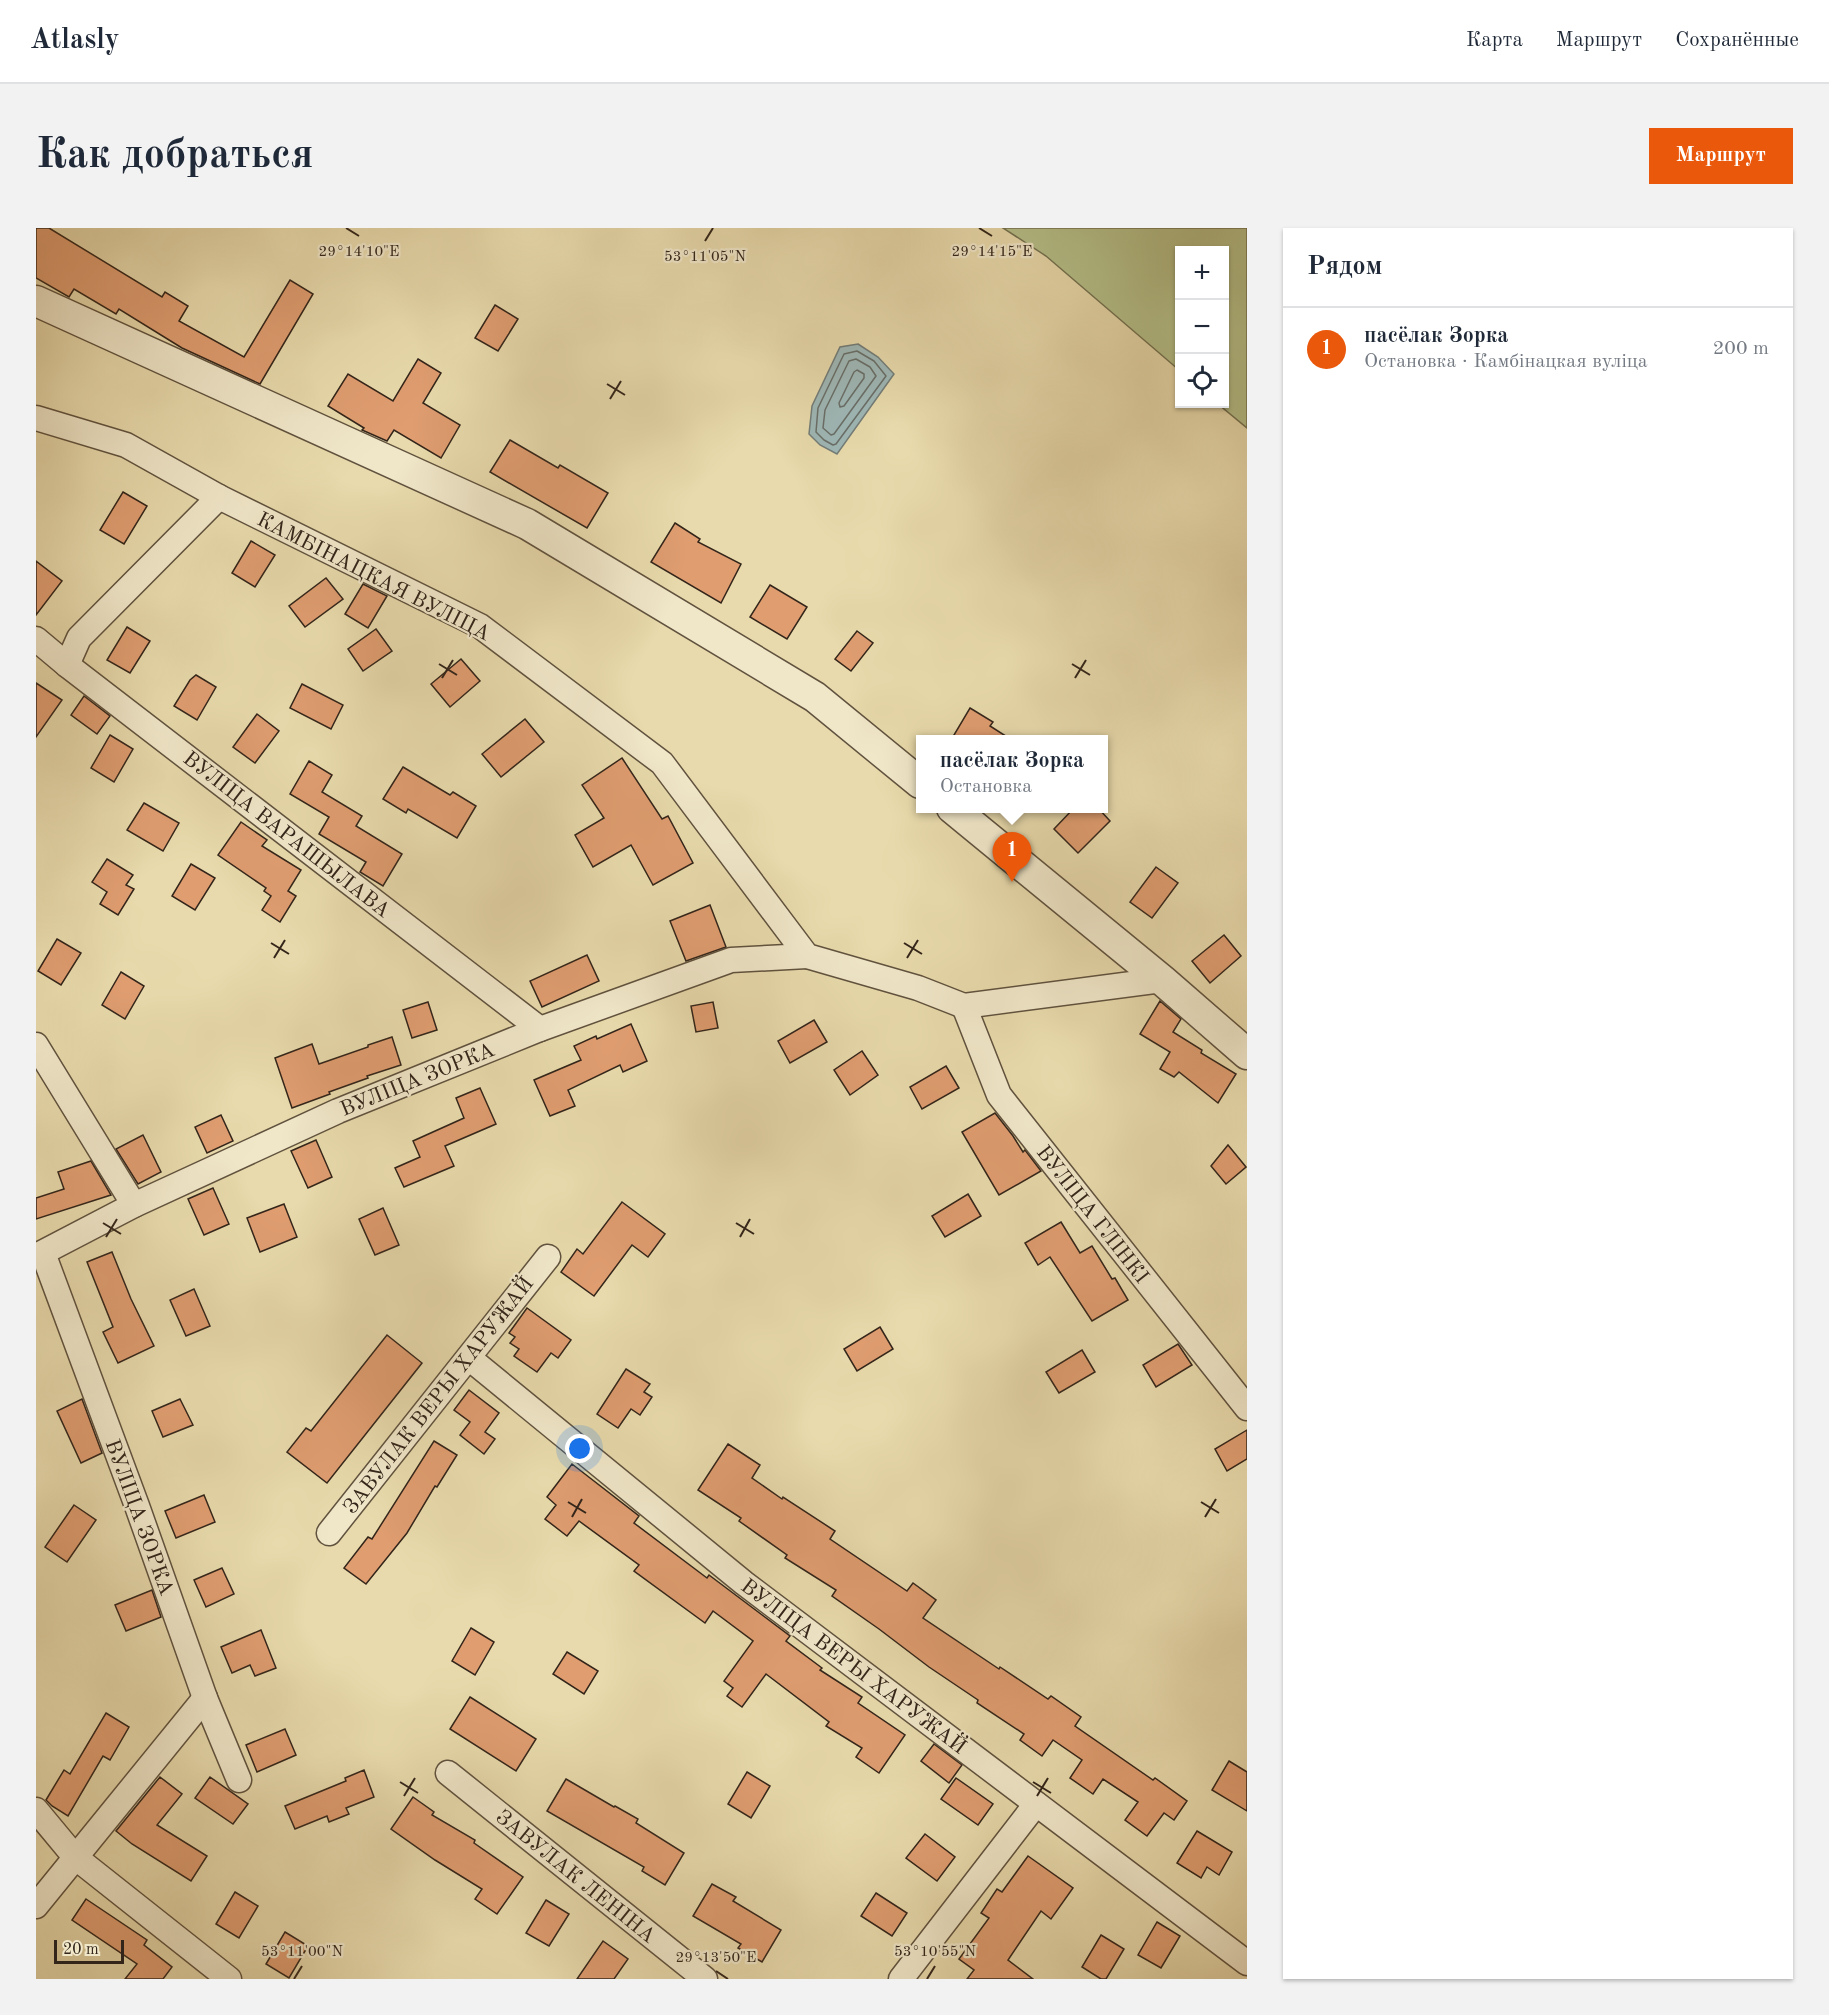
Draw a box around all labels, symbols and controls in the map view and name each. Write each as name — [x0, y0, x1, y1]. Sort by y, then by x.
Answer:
text: Atlasly — [30, 27, 120, 55]
text: Карта — [1466, 30, 1523, 51]
text: Маршрут — [1556, 30, 1642, 51]
text: Сохранённые — [1675, 30, 1799, 51]
button: Маршрут — [1649, 128, 1793, 184]
text: Как добраться — [36, 135, 313, 177]
text: 29°14'10"E — [319, 245, 399, 260]
text: 29°14'15"E — [952, 245, 1032, 260]
map controls — [1175, 246, 1229, 408]
button: + — [1175, 246, 1229, 300]
text: 53°11'05"N — [664, 250, 746, 265]
text: Рядом — [1307, 254, 1382, 280]
button: − — [1175, 300, 1229, 354]
text: пасёлак Зорка — [1364, 325, 1509, 347]
text: 1 — [1321, 339, 1332, 359]
text: 200 m — [1713, 339, 1769, 359]
text: Остановка · Камбінацкая вуліца — [1364, 352, 1648, 372]
button: locate — [1175, 354, 1229, 408]
street label: КАМБІНАЦКАЯ ВУЛІЦА — [253, 509, 493, 645]
popup — [916, 735, 1108, 813]
street label: ВУЛІЦА ВАРАШЫЛАВА — [179, 748, 393, 922]
text: пасёлак Зорка — [940, 750, 1084, 772]
text: Остановка — [940, 777, 1032, 797]
pin: 1 — [992, 832, 1032, 882]
street label: ВУЛІЦА ЗОРКА — [337, 1040, 498, 1121]
street label: ВУЛІЦА ГЛІНКІ — [1032, 1142, 1152, 1288]
street label: ЗАВУЛАК ВЕРЫ ХАРУЖАЙ — [336, 1270, 538, 1518]
your location — [565, 1434, 594, 1463]
street label: ВУЛІЦА ЗОРКА — [101, 1437, 177, 1598]
street label: ВУЛІЦА ВЕРЫ ХАРУЖАЙ — [737, 1572, 973, 1759]
street label: ЗАВУЛАК ЛЕНІНА — [491, 1807, 659, 1948]
scale bar — [54, 1937, 124, 1964]
text: 20 m — [63, 1942, 99, 1958]
text: 53°11'00"N — [261, 1945, 343, 1960]
text: 53°10'55"N — [894, 1945, 976, 1960]
text: 29°13'50"E — [676, 1951, 756, 1966]

